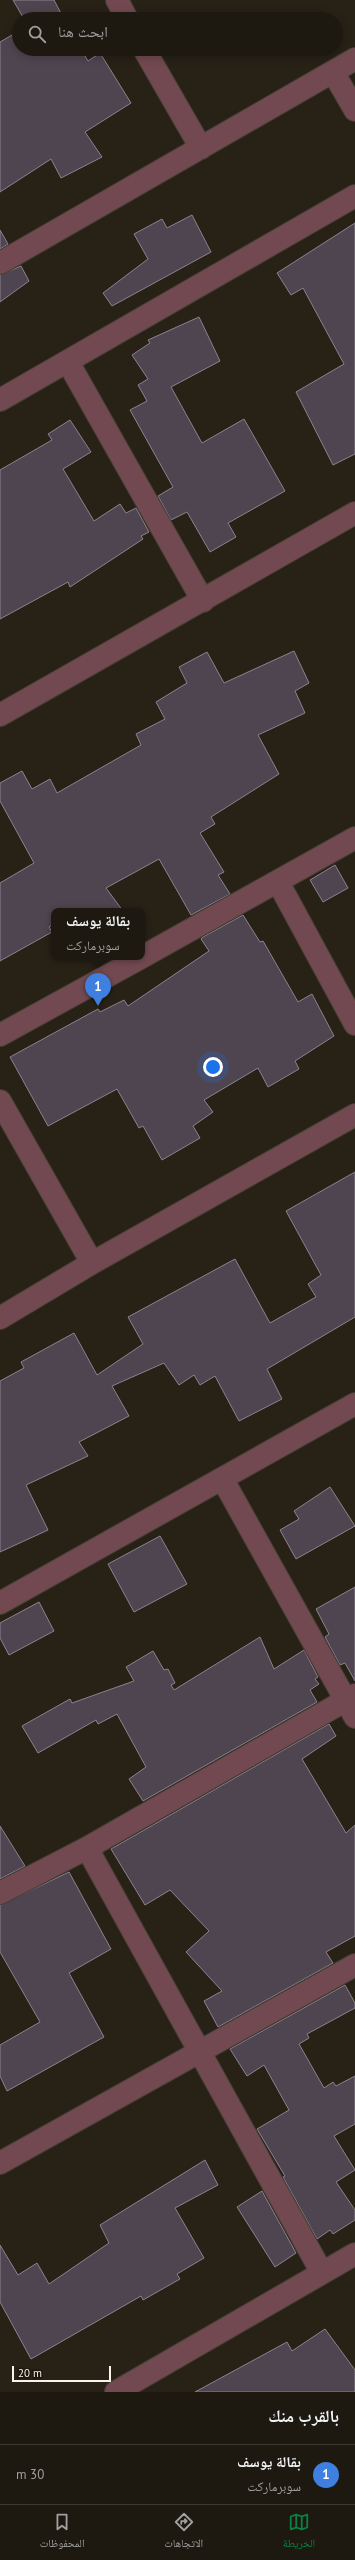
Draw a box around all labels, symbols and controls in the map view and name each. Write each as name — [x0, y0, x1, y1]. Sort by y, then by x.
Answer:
search box — [12, 12, 343, 56]
text: ابحث هنا — [58, 22, 108, 41]
icon: search — [26, 23, 48, 45]
popup — [51, 908, 145, 960]
text: بقالة يوسف — [66, 911, 130, 930]
text: سوبرماركت — [66, 937, 120, 954]
pin: 1 — [85, 973, 111, 1006]
your location — [203, 1057, 223, 1077]
scale bar — [12, 2364, 111, 2383]
text: 20 m — [18, 2366, 42, 2380]
text: بالقرب منك — [268, 2405, 339, 2427]
text: بقالة يوسف — [237, 2452, 301, 2471]
text: 30 m — [16, 2466, 44, 2483]
text: 1 — [322, 2466, 330, 2483]
text: سوبرماركت — [247, 2478, 301, 2495]
tab: المحفوظات — [40, 2511, 85, 2554]
tab: الاتجاهات — [164, 2511, 203, 2554]
tab: الخريطة — [283, 2511, 315, 2554]

